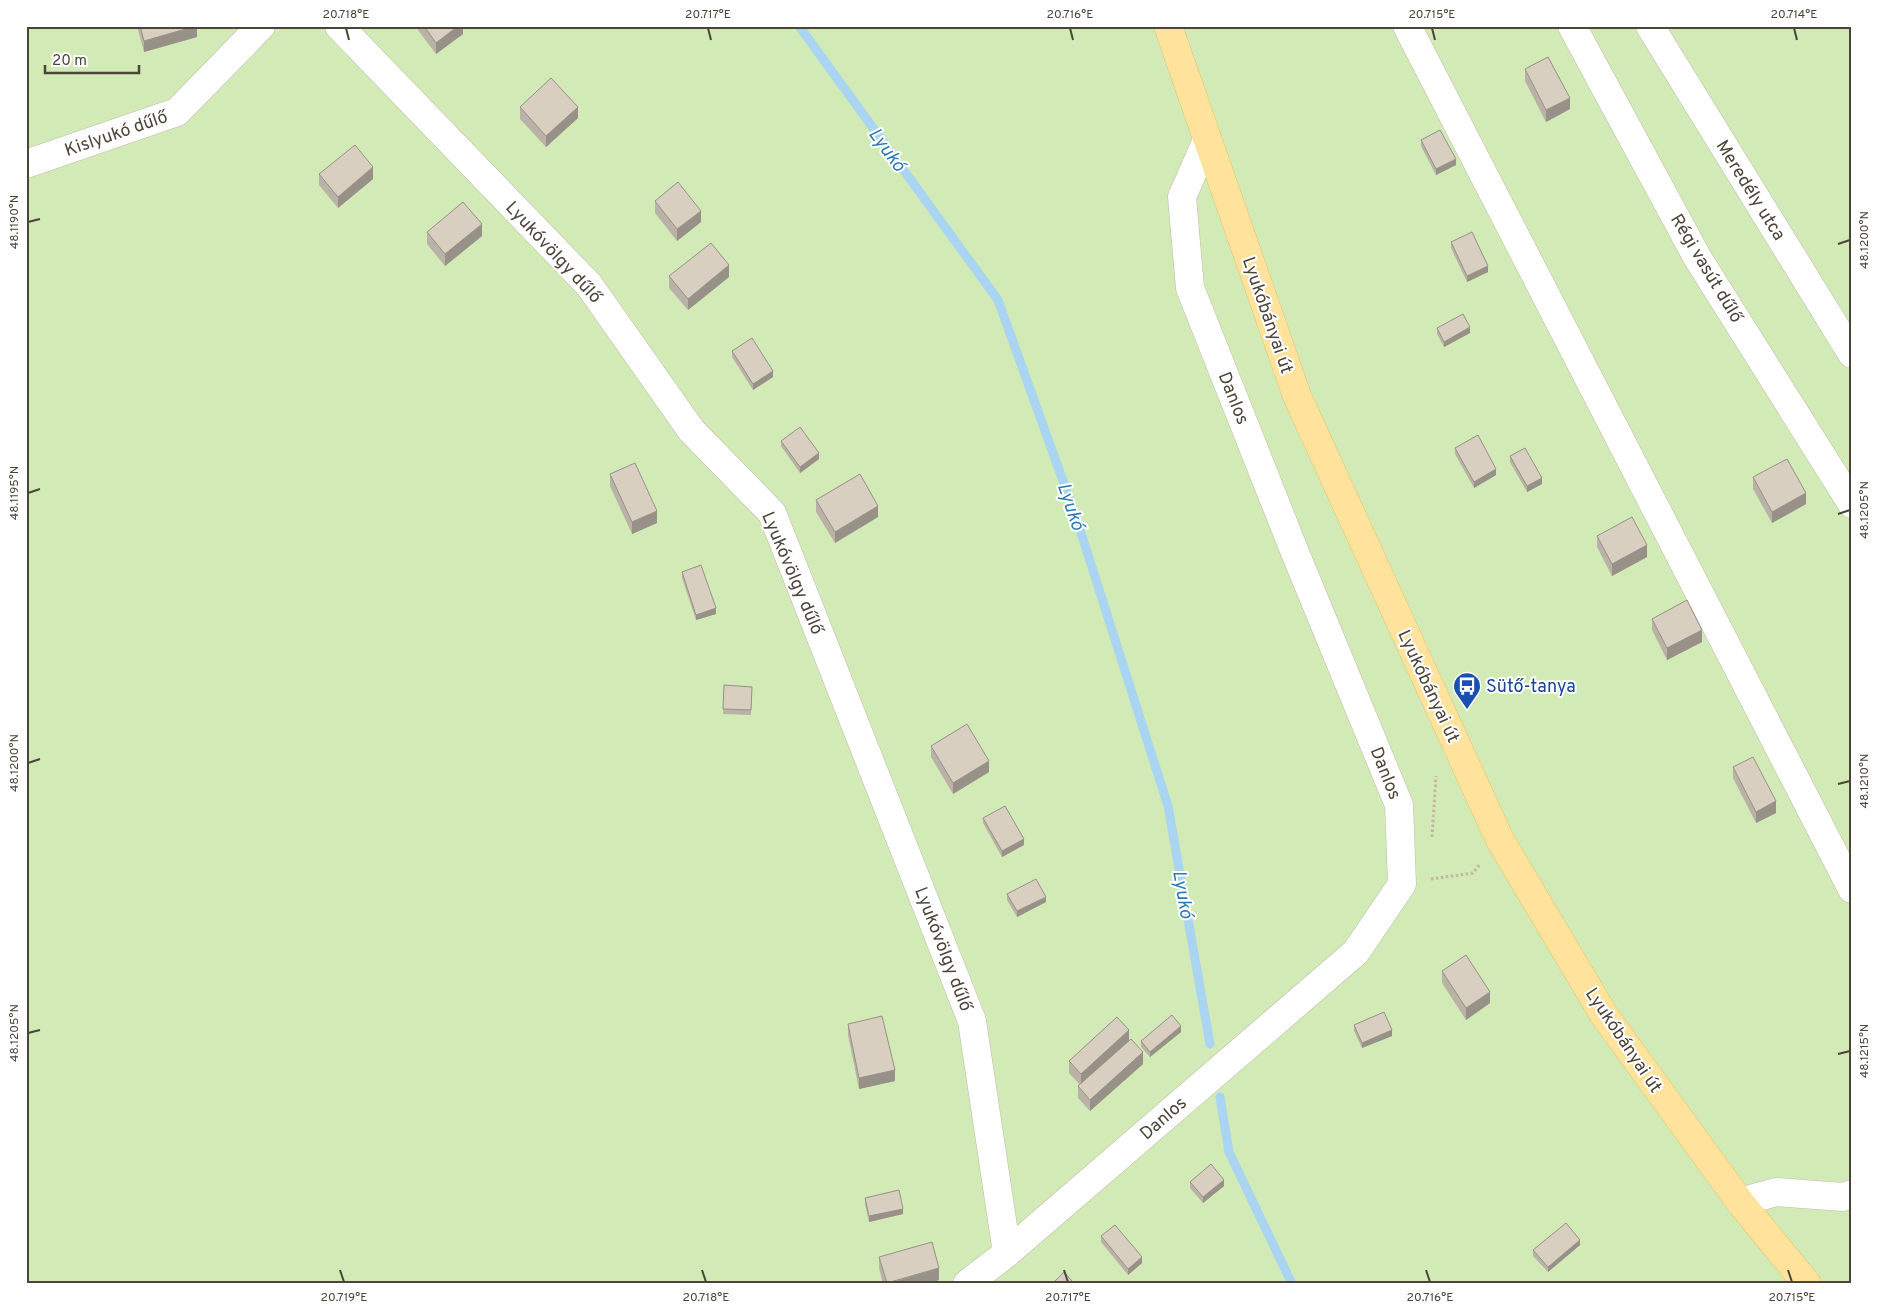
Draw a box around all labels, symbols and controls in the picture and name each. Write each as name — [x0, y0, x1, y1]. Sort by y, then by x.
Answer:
text: 20.718°E — [323, 7, 369, 23]
text: 20.717°E — [685, 7, 731, 23]
text: 20.716°E — [1047, 7, 1093, 23]
text: 20.715°E — [1408, 7, 1456, 23]
text: 20.714°E — [1771, 7, 1817, 23]
scale bar — [45, 42, 139, 74]
text: 20 m — [52, 52, 87, 71]
street label: Kislyukó dűlő — [62, 106, 172, 163]
water label: Lyukó — [862, 123, 911, 178]
street label: Meredély utca — [1710, 136, 1790, 245]
text: 48.1190°N — [7, 195, 23, 249]
street label: Lyukóvölgy dűlő — [500, 197, 607, 310]
street label: Régi vasút dűlő — [1664, 210, 1748, 328]
text: 48.1200°N — [1857, 211, 1873, 269]
street label: Lyukóbányai út — [1236, 254, 1297, 377]
street label: Danlos — [1212, 369, 1254, 428]
text: 48.1195°N — [7, 466, 23, 520]
water label: Lyukó — [1051, 480, 1090, 535]
text: 48.1205°N — [1857, 481, 1873, 539]
street label: Lyukóvölgy dűlő — [755, 509, 828, 639]
street label: Lyukóbányai út — [1391, 626, 1464, 747]
bus stop icon: Sütő-tanya — [1452, 671, 1482, 710]
place label: Sütő-tanya — [1486, 676, 1576, 699]
text: 48.1200°N — [7, 734, 23, 792]
street label: Danlos — [1364, 744, 1406, 803]
text: 48.1210°N — [1857, 754, 1873, 808]
water label: Lyukó — [1166, 868, 1198, 922]
street label: Lyukóvölgy dűlő — [908, 884, 977, 1016]
street label: Lyukóbányai út — [1579, 984, 1666, 1098]
text: 48.1205°N — [7, 1004, 23, 1062]
text: 48.1215°N — [1857, 1024, 1873, 1078]
street label: Danlos — [1136, 1092, 1192, 1146]
text: 20.719°E — [321, 1290, 367, 1306]
text: 20.718°E — [683, 1290, 729, 1306]
text: 20.717°E — [1045, 1290, 1091, 1306]
text: 20.716°E — [1407, 1290, 1453, 1306]
text: 20.715°E — [1768, 1290, 1816, 1306]

